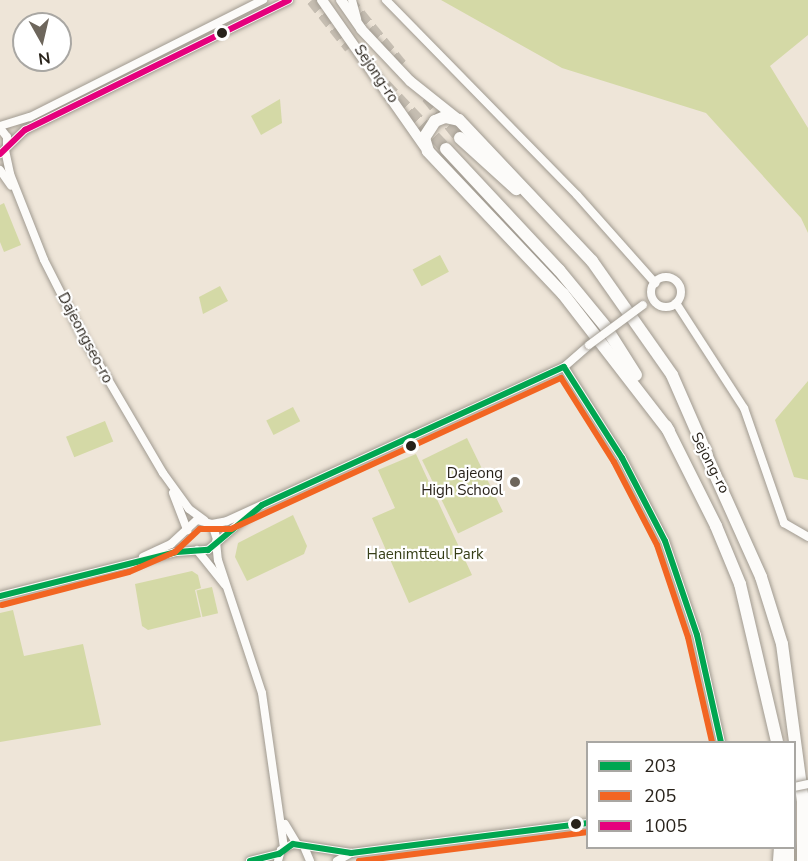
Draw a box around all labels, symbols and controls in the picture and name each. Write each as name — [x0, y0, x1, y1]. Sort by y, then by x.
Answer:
north arrow — [12, 12, 72, 72]
unlabelled marker — [216, 27, 228, 39]
street label: Sejong-ro — [350, 41, 402, 107]
text: N — [37, 46, 52, 70]
street label: Dajeongseo-ro — [54, 290, 116, 386]
street label: Sejong-ro — [687, 429, 733, 497]
unlabelled marker — [405, 440, 417, 452]
place label: Dajeong High School — [421, 464, 503, 499]
marker: Dajeong High School — [508, 475, 522, 489]
park label: Haenimtteul Park — [366, 546, 484, 564]
legend — [586, 741, 796, 849]
text: 203 — [644, 754, 676, 778]
text: 205 — [644, 784, 676, 808]
text: 1005 — [644, 814, 687, 838]
unlabelled marker — [570, 818, 582, 830]

